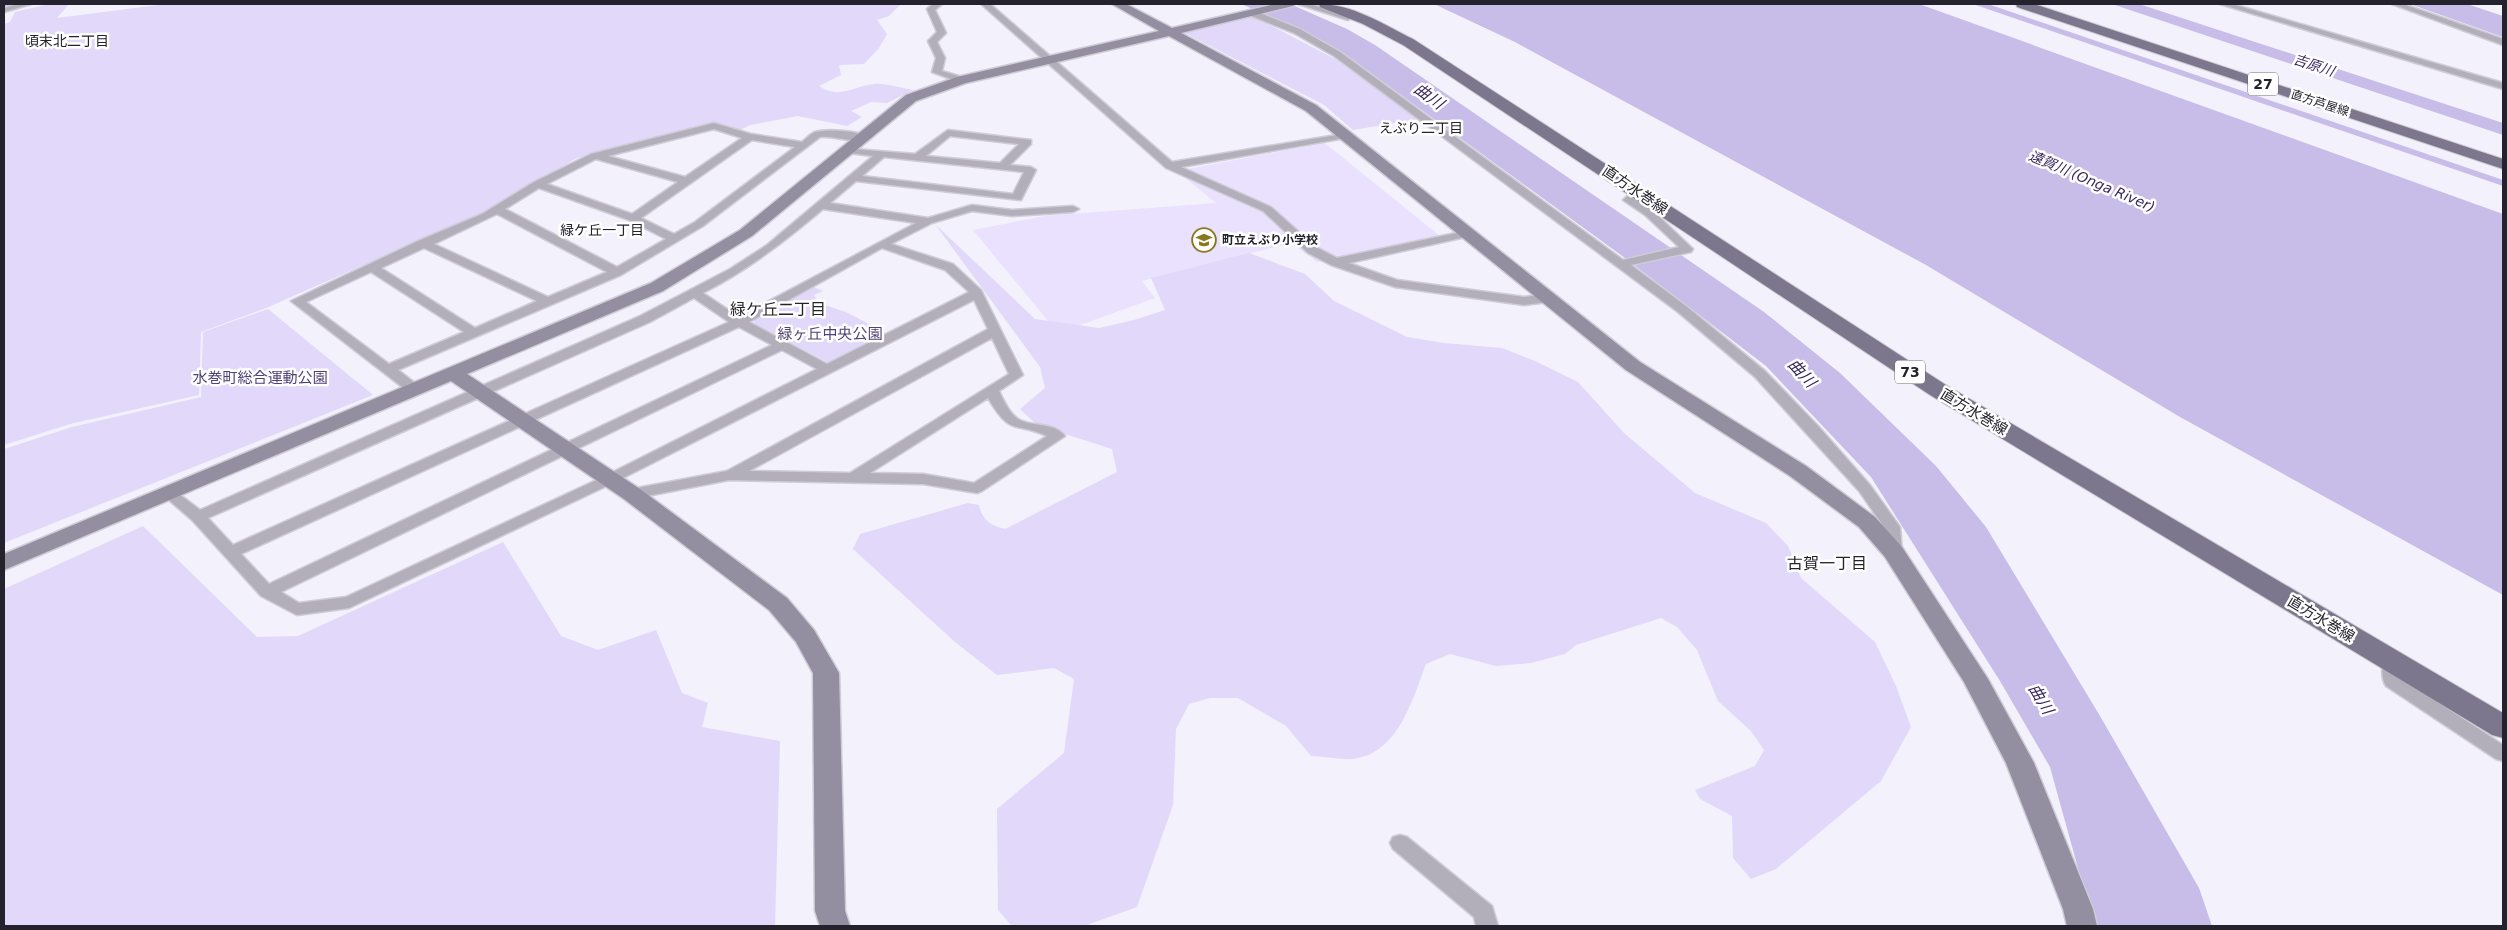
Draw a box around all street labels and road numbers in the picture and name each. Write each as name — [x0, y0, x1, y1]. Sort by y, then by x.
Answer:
road number: 27 — [2248, 72, 2278, 96]
street label: 直方芦屋線 — [2289, 87, 2351, 119]
street label: 直方水巻線 — [1599, 162, 1671, 218]
road number: 73 — [1895, 361, 1925, 384]
street label: 直方水巻線 — [1937, 385, 2011, 439]
street label: 直方水巻線 — [2284, 592, 2358, 646]

